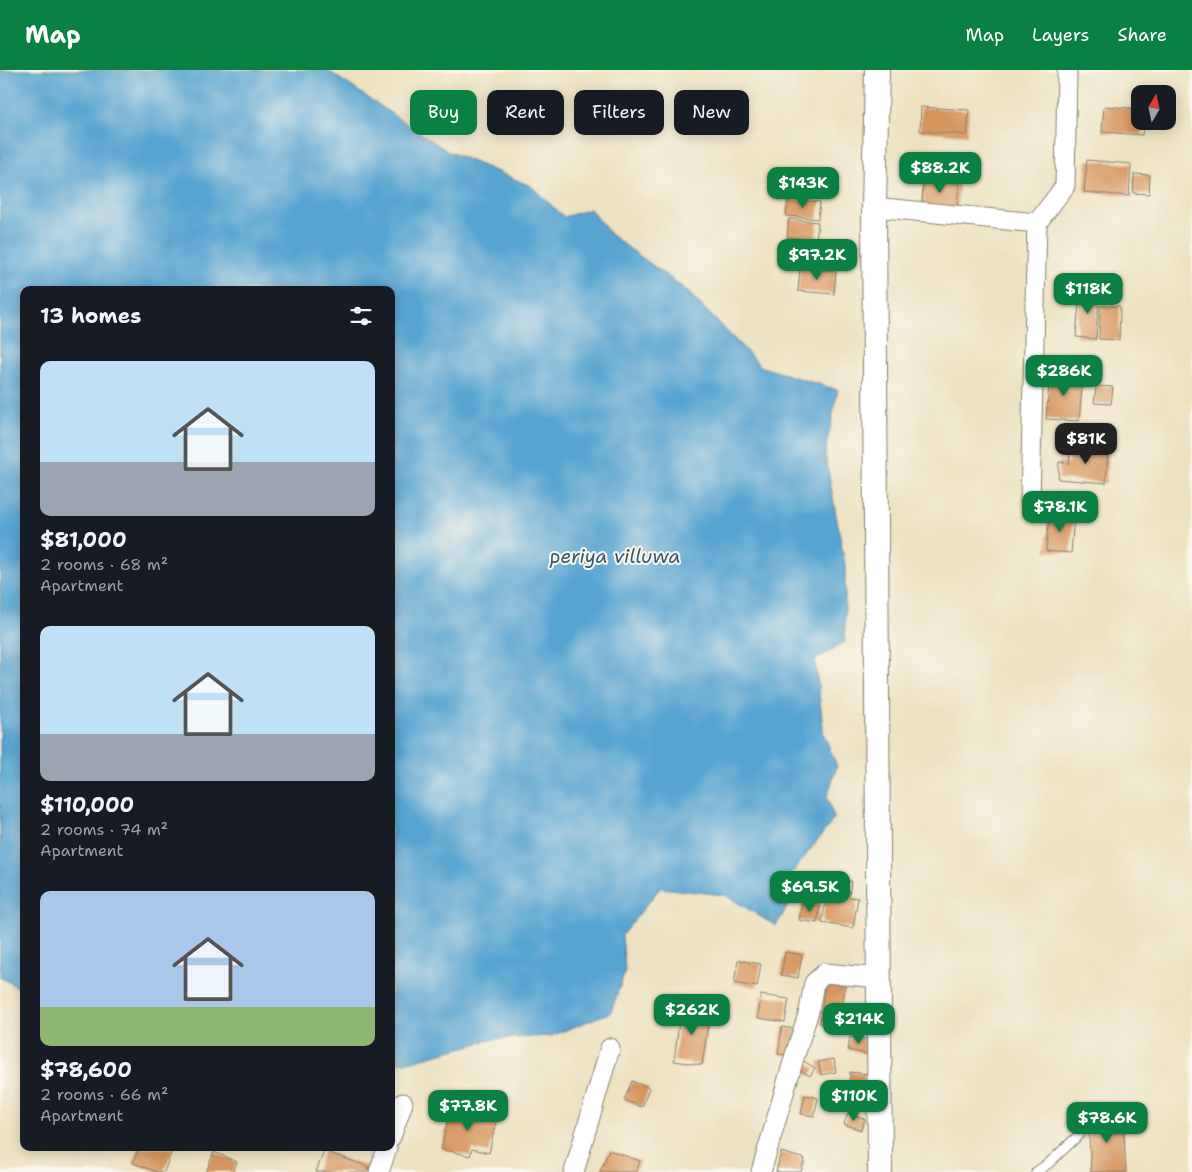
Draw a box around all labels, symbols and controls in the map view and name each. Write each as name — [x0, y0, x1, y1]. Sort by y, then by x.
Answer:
text: Map — [25, 19, 81, 51]
text: Map — [966, 23, 1004, 47]
text: Layers — [1032, 23, 1089, 47]
text: Share — [1117, 23, 1167, 47]
north arrow — [1131, 85, 1176, 130]
map controls — [1131, 85, 1176, 130]
chip: Buy — [410, 90, 477, 135]
chip: Rent — [487, 90, 564, 135]
chip: Filters — [574, 90, 664, 135]
chip: New — [674, 90, 749, 135]
pin: $88.2K — [899, 152, 981, 194]
text: $88.2K — [910, 157, 970, 178]
pin: $143K — [768, 166, 838, 209]
text: $143K — [778, 172, 828, 193]
pin: $97.2K — [776, 238, 858, 281]
text: $97.2K — [788, 244, 846, 265]
pin: $118K — [1053, 272, 1123, 315]
text: $118K — [1065, 278, 1111, 299]
text: 13 homes — [40, 302, 141, 330]
icon: filters — [347, 302, 375, 330]
pin: $286K — [1029, 354, 1099, 397]
text: $286K — [1037, 360, 1091, 381]
icon: home — [163, 394, 253, 484]
pin: $81K — [1056, 422, 1116, 465]
text: $81K — [1066, 428, 1106, 449]
pin: $78.1K — [1019, 490, 1101, 533]
text: $78.1K — [1033, 496, 1087, 517]
text: $81,000 — [40, 526, 127, 554]
water label: periya villuwa — [549, 544, 680, 569]
text: 2 rooms · 68 m² — [40, 554, 168, 575]
text: Apartment — [40, 575, 123, 596]
icon: home — [163, 659, 253, 749]
text: $110,000 — [40, 791, 134, 819]
text: 2 rooms · 74 m² — [40, 819, 168, 840]
text: Apartment — [40, 840, 123, 861]
pin: $69.5K — [769, 870, 851, 913]
text: $69.5K — [781, 876, 839, 897]
icon: home — [163, 924, 253, 1014]
pin: $262K — [657, 994, 727, 1036]
text: $262K — [665, 999, 719, 1020]
pin: $214K — [824, 1002, 894, 1045]
text: $214K — [834, 1008, 884, 1029]
text: $78,600 — [40, 1056, 132, 1084]
pin: $110K — [819, 1080, 889, 1122]
text: 2 rooms · 66 m² — [40, 1084, 168, 1105]
text: $110K — [831, 1085, 877, 1106]
pin: $77.8K — [427, 1090, 509, 1132]
text: $77.8K — [439, 1095, 497, 1116]
pin: $78.6K — [1066, 1102, 1148, 1144]
text: Apartment — [40, 1105, 123, 1126]
text: $78.6K — [1078, 1107, 1136, 1128]

